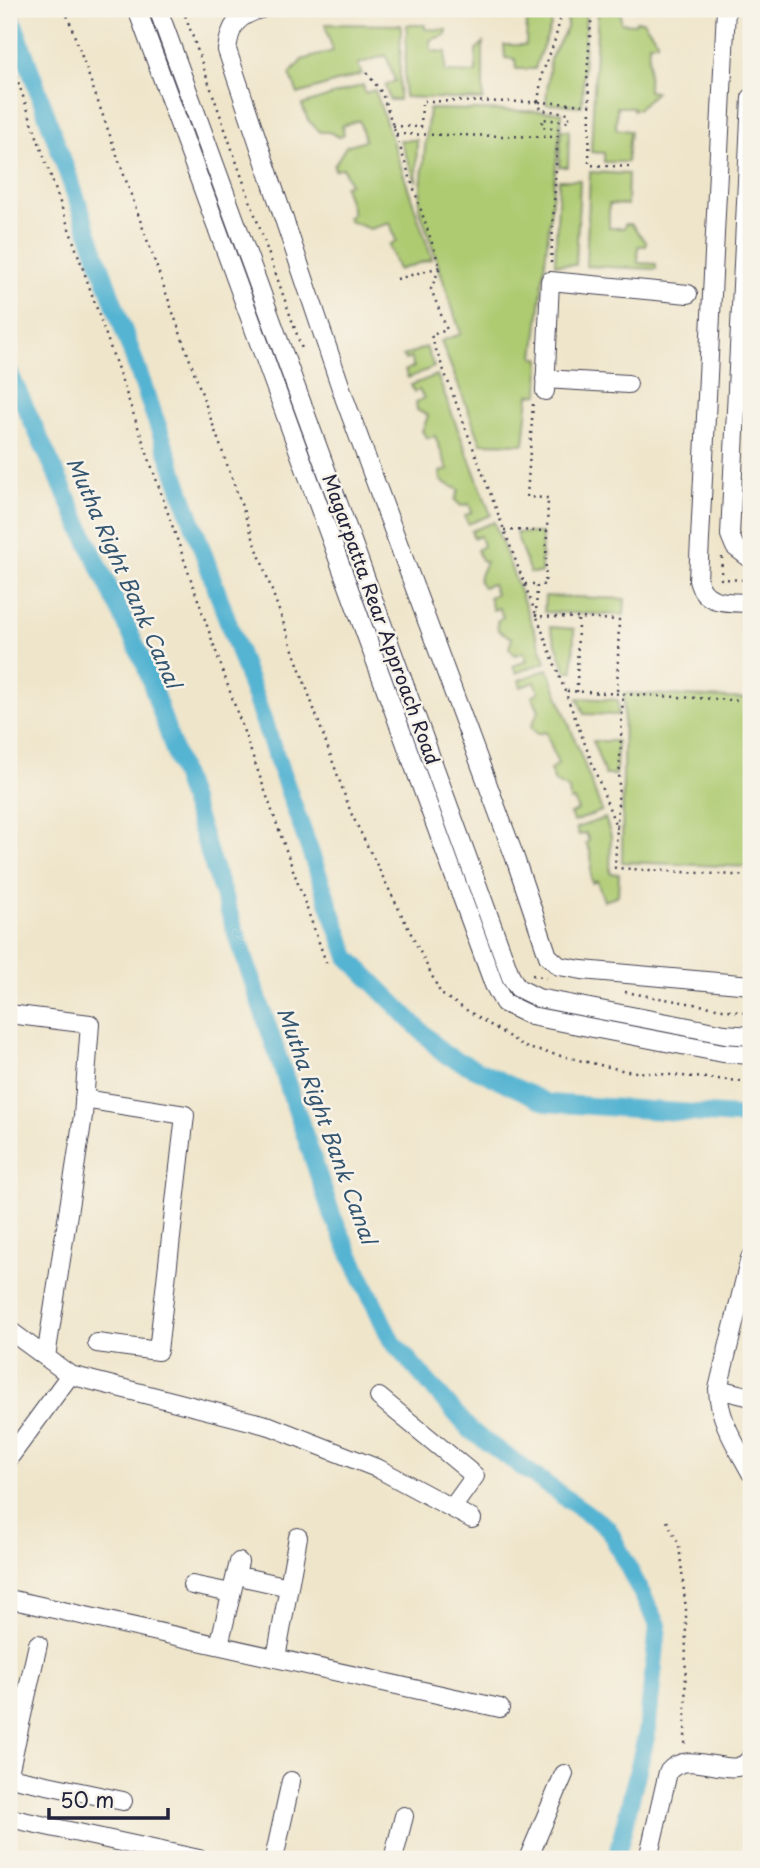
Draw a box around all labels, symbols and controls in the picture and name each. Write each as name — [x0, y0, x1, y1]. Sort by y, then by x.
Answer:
water label: Mutha Right Bank Canal — [60, 451, 192, 696]
street label: Magarpatta Rear Approach Road — [316, 470, 448, 768]
water label: Mutha Right Bank Canal — [270, 1002, 387, 1251]
scale bar — [49, 1777, 168, 1821]
text: 50 m — [60, 1783, 114, 1815]

